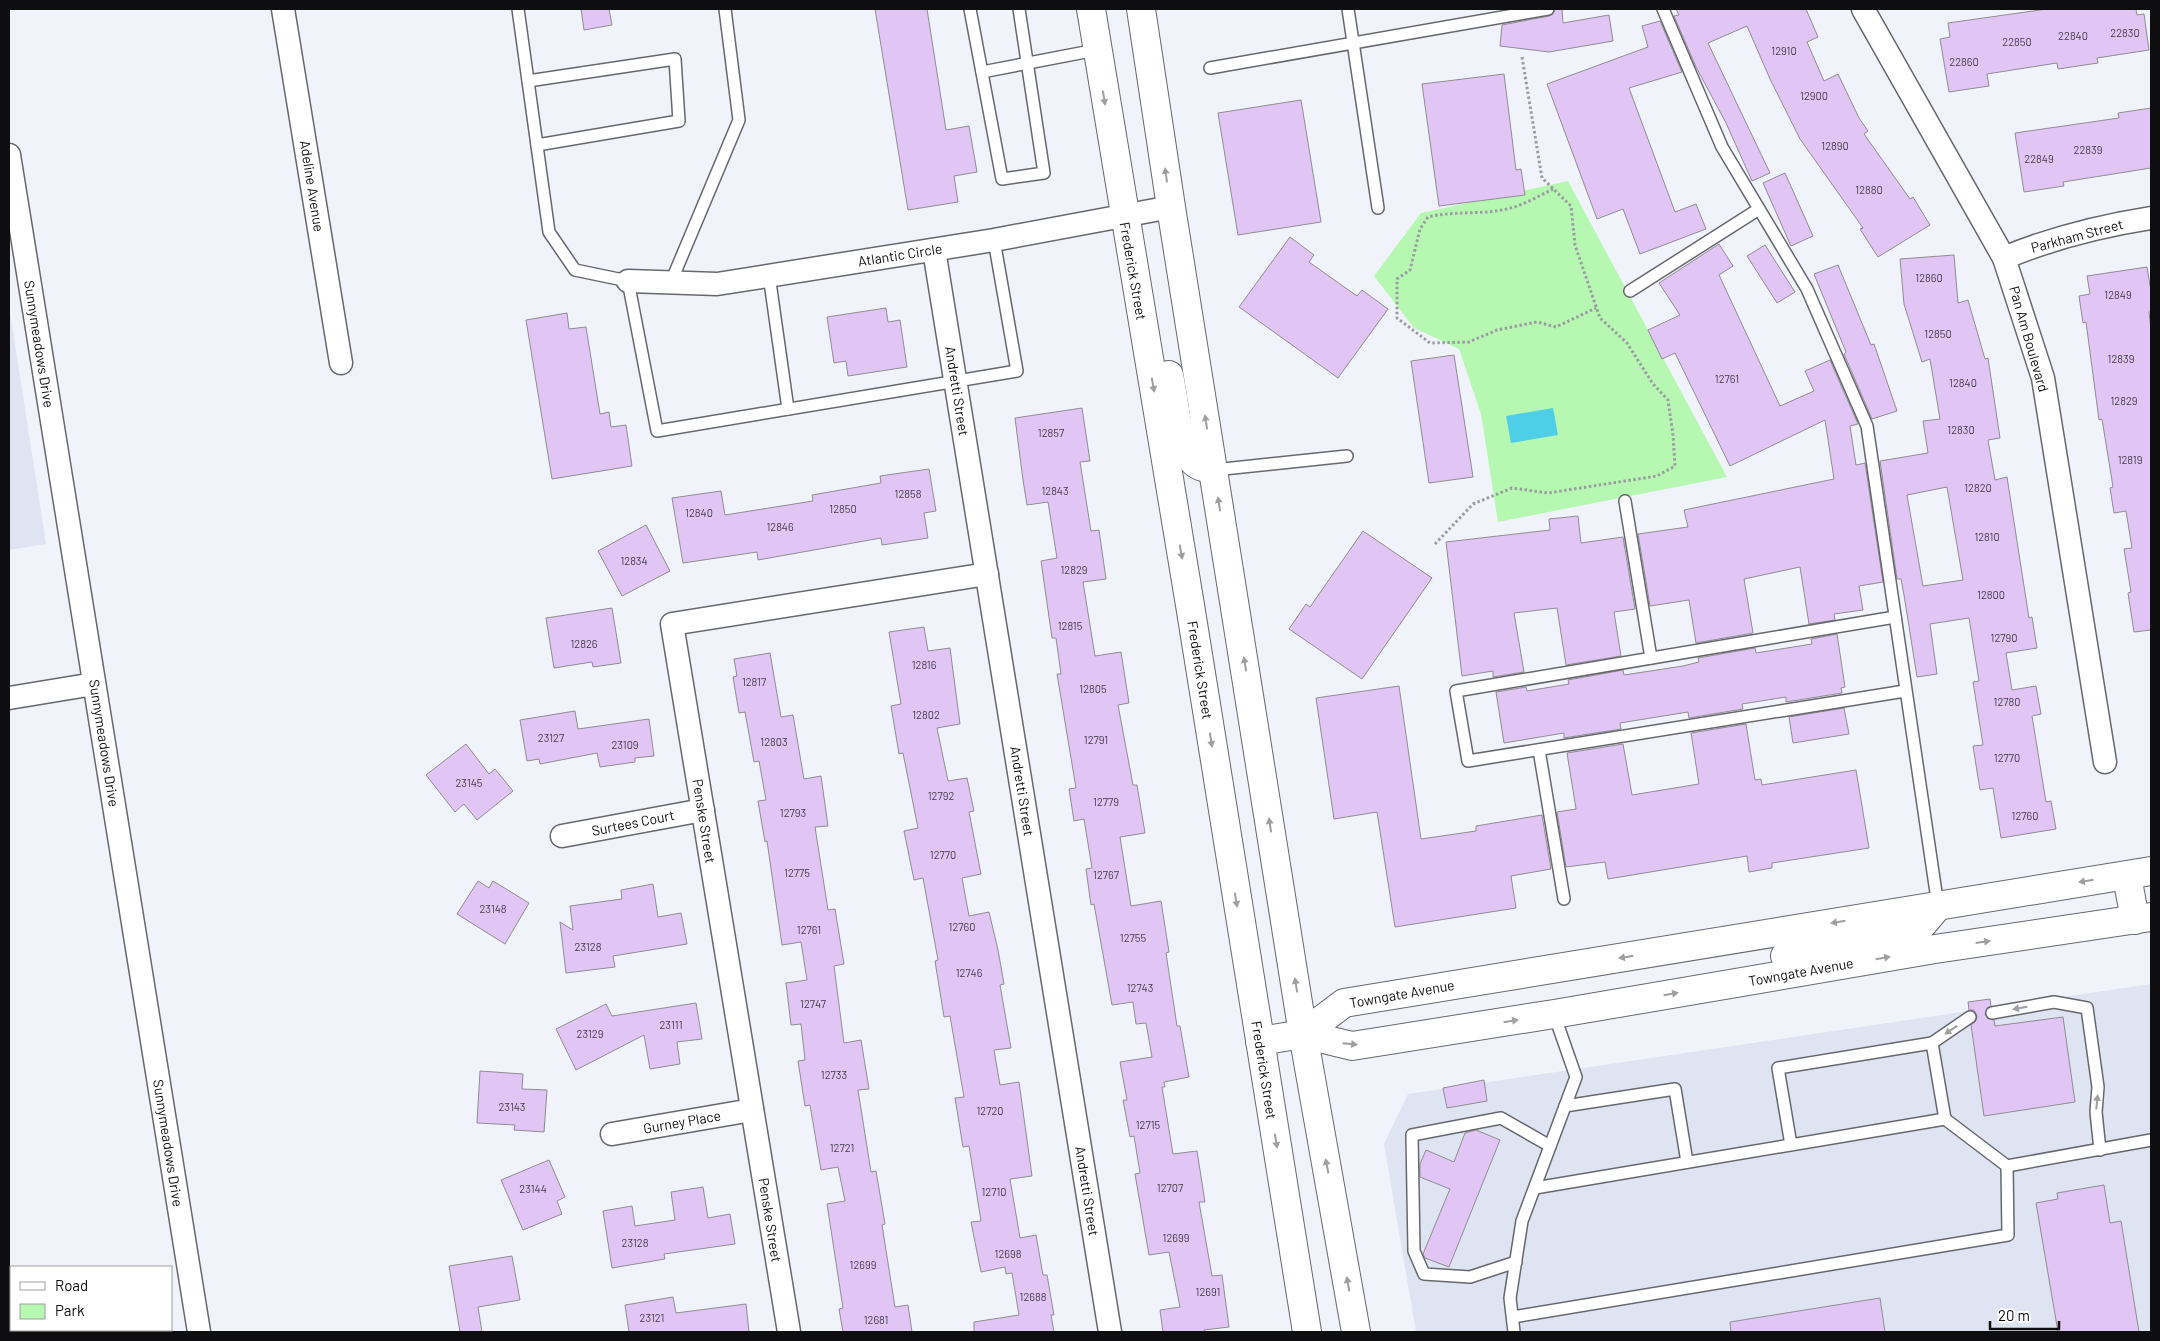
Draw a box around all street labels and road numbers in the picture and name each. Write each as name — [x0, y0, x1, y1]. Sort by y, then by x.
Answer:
street label: Adeline Avenue — [297, 139, 328, 233]
street label: Parkham Street — [2029, 215, 2125, 256]
street label: Frederick Street — [1116, 221, 1150, 321]
street label: Atlantic Circle — [857, 239, 943, 270]
street label: Sunnymeadows Drive — [21, 279, 58, 409]
street label: Pan Am Boulevard — [2006, 284, 2053, 394]
street label: Andretti Street — [942, 345, 973, 437]
street label: Frederick Street — [1184, 620, 1217, 720]
street label: Sunnymeadows Drive — [86, 678, 123, 808]
street label: Andretti Street — [1007, 745, 1038, 837]
street label: Penske Street — [689, 778, 720, 864]
street label: Surtees Court — [590, 806, 676, 839]
street label: Towngate Avenue — [1747, 954, 1855, 989]
street label: Towngate Avenue — [1348, 976, 1456, 1011]
street label: Frederick Street — [1248, 1020, 1281, 1120]
street label: Sunnymeadows Drive — [150, 1078, 187, 1208]
street label: Gurney Place — [642, 1106, 722, 1137]
street label: Andretti Street — [1072, 1145, 1103, 1237]
street label: Penske Street — [755, 1177, 786, 1263]

